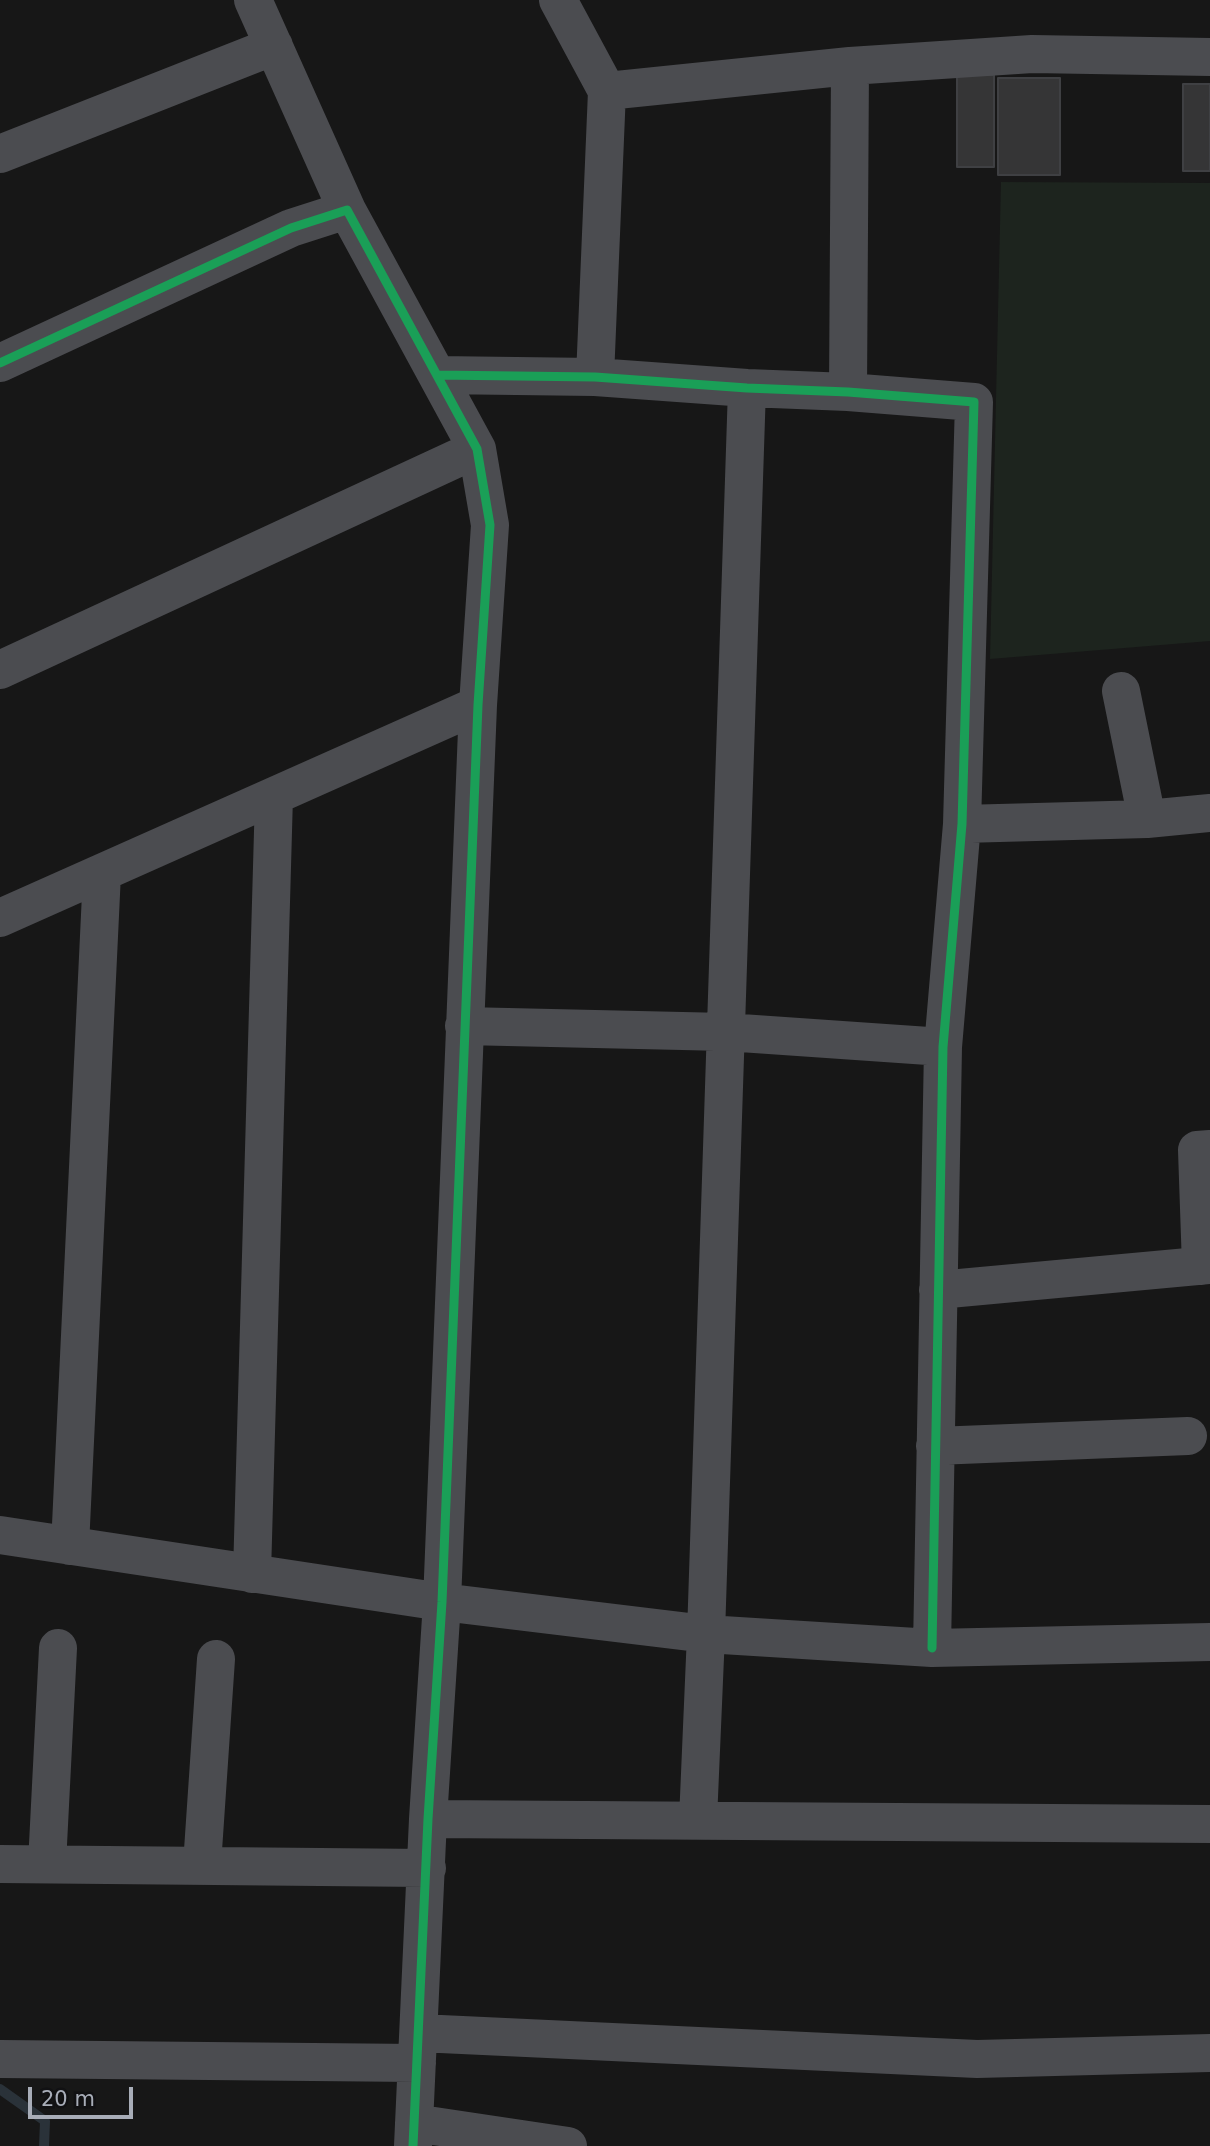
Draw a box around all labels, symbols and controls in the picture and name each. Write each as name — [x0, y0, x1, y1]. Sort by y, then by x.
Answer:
scale bar — [32, 2072, 136, 2116]
text: 20 m — [41, 2087, 95, 2111]

